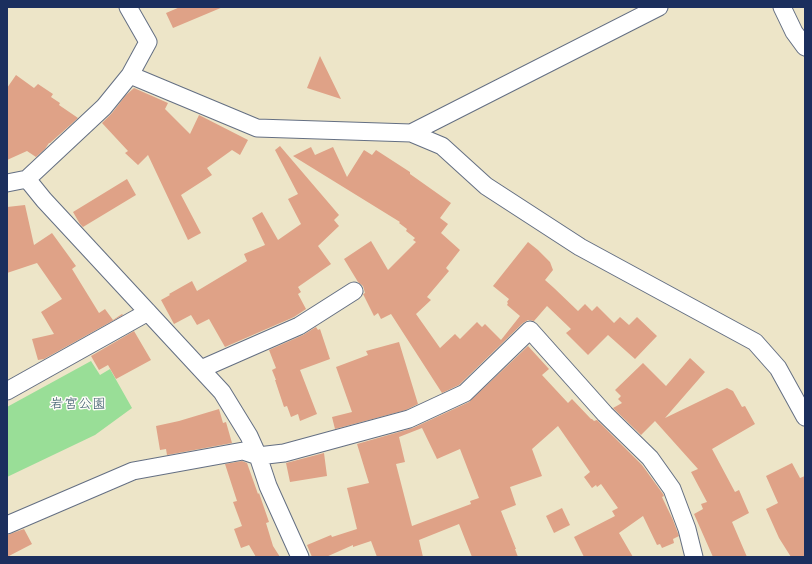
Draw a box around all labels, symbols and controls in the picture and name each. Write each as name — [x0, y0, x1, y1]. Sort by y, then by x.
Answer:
park label: 岩宮公園 — [50, 398, 106, 414]

